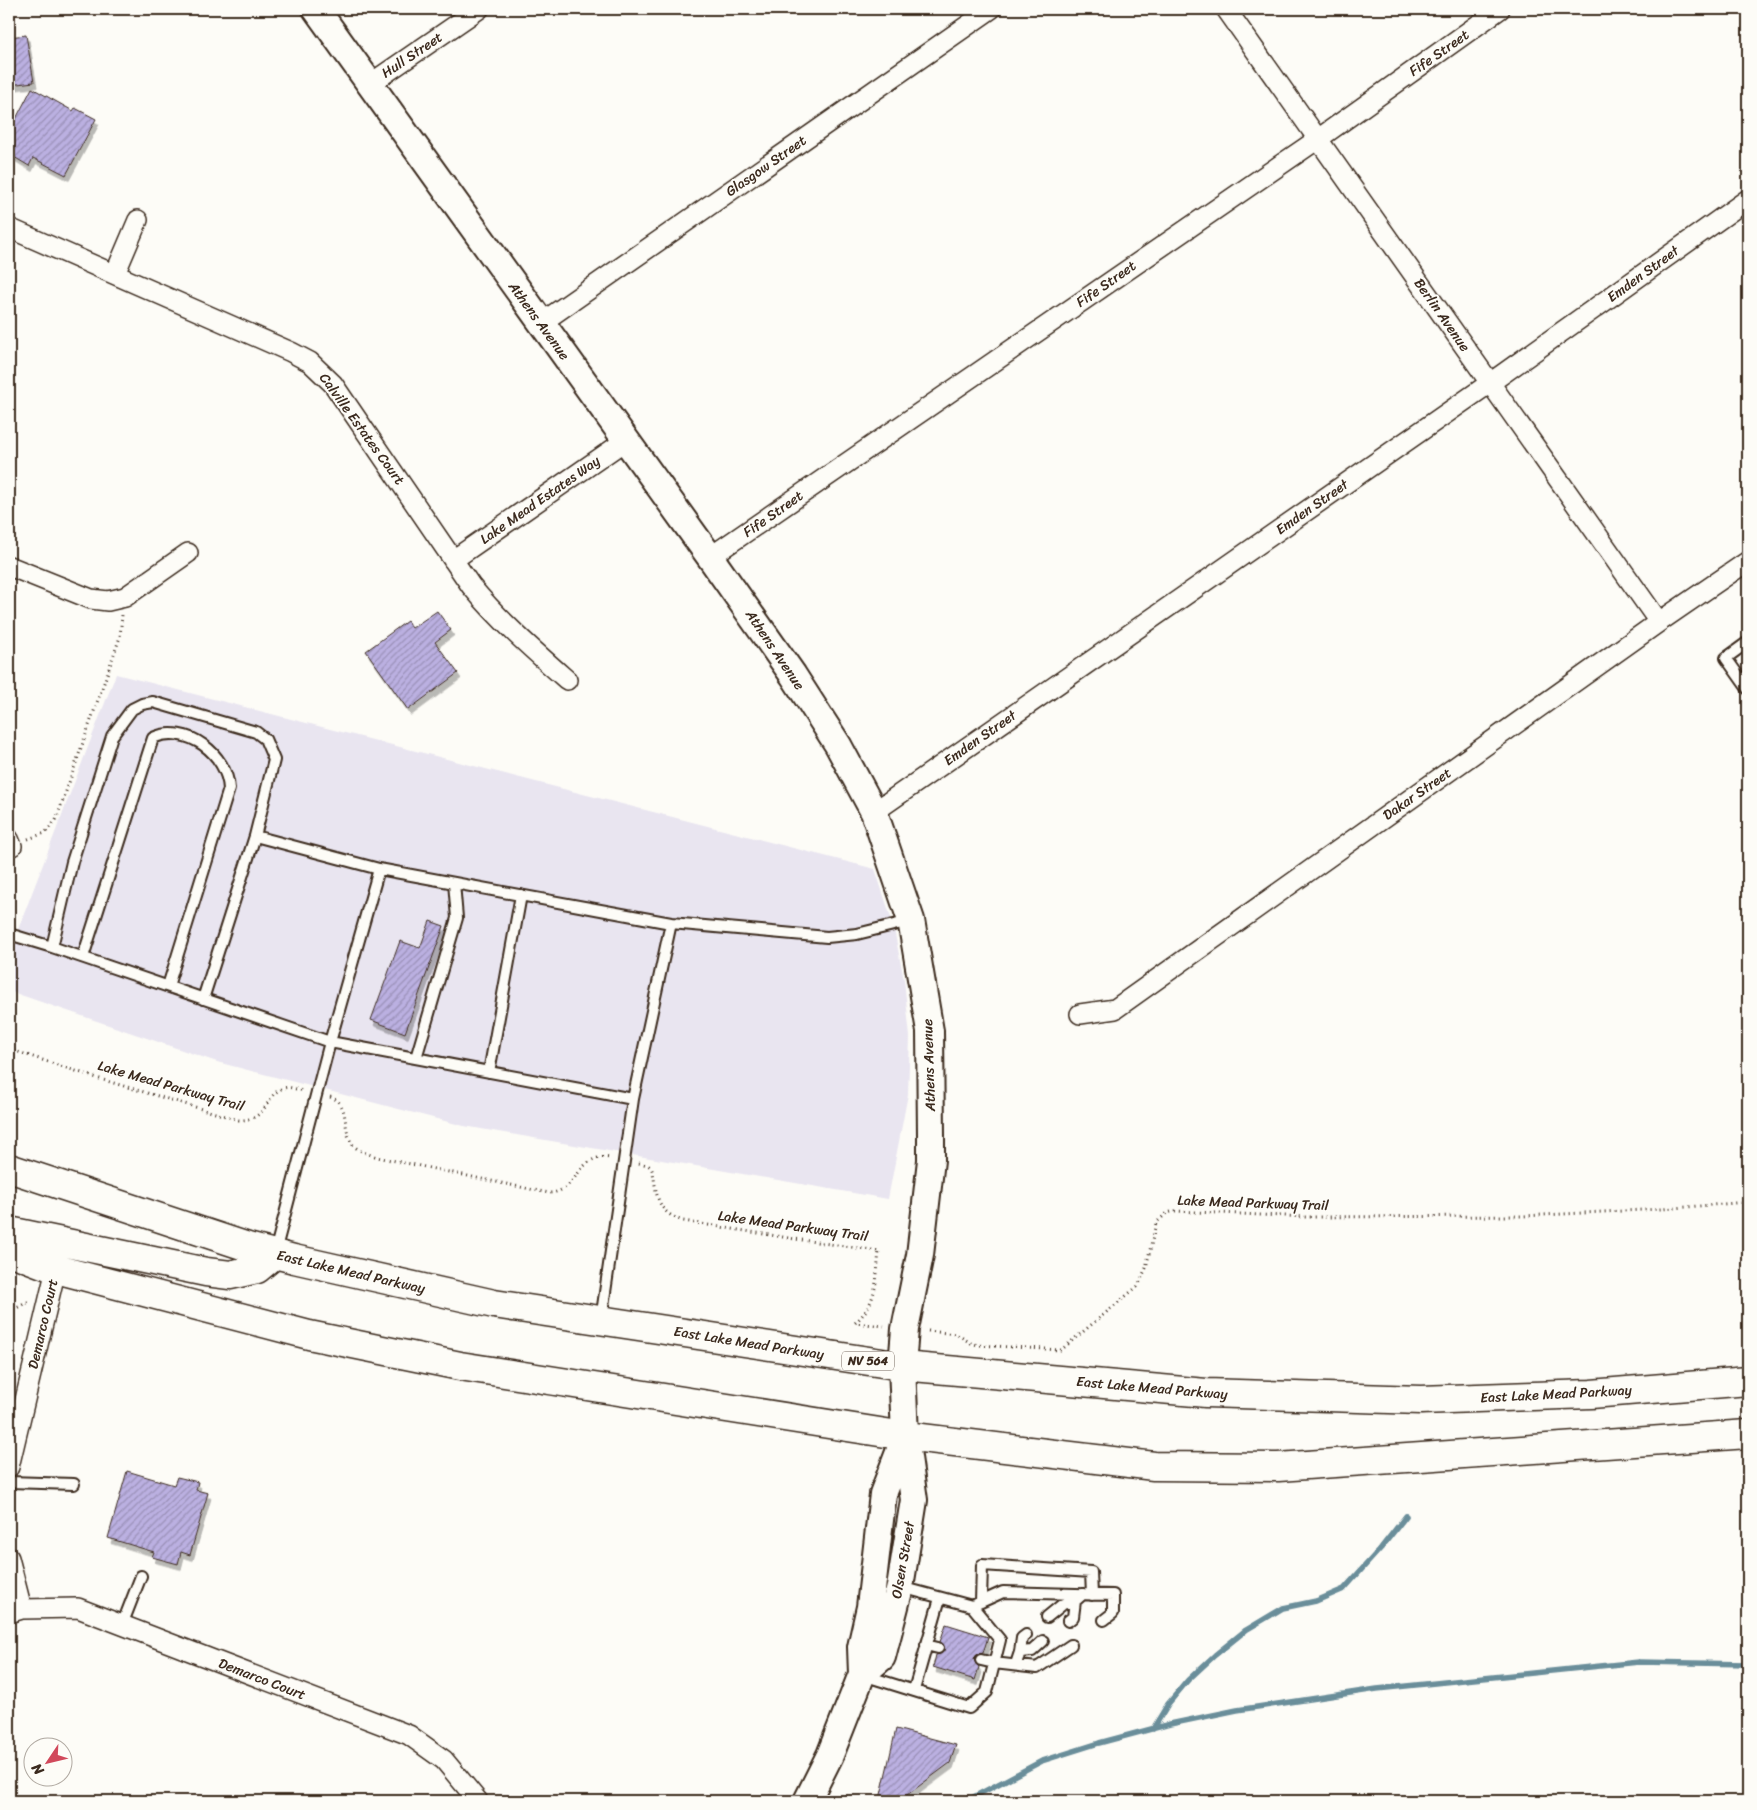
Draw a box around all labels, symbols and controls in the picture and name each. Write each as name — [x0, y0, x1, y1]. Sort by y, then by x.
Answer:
street label: Fife Street — [1403, 23, 1475, 83]
street label: Hull Street — [376, 25, 448, 85]
street label: Glasgow Street — [720, 129, 812, 203]
street label: Emden Street — [1601, 238, 1686, 309]
street label: Fife Street — [1070, 254, 1142, 314]
street label: Berlin Avenue — [1407, 273, 1477, 357]
street label: Athens Avenue — [501, 275, 576, 366]
street label: Calville Estates Court — [313, 368, 411, 490]
street label: Lake Mead Estates Way — [474, 448, 606, 551]
street label: Emden Street — [1270, 472, 1355, 541]
street label: Fife Street — [737, 484, 809, 544]
street label: Athens Avenue — [738, 604, 811, 695]
street label: Emden Street — [938, 703, 1023, 772]
street label: Dakar Street — [1377, 761, 1457, 827]
street label: Athens Avenue — [915, 1018, 943, 1113]
street label: Lake Mead Parkway Trail — [95, 1053, 248, 1119]
street label: Lake Mead Parkway Trail — [1177, 1188, 1330, 1218]
street label: Lake Mead Parkway Trail — [716, 1203, 871, 1249]
street label: East Lake Mead Parkway — [274, 1243, 428, 1301]
street label: Demarco Court — [20, 1276, 66, 1372]
street label: East Lake Mead Parkway — [672, 1319, 827, 1367]
road number: NV 564 — [842, 1352, 894, 1370]
street label: East Lake Mead Parkway — [1075, 1369, 1229, 1407]
street label: East Lake Mead Parkway — [1480, 1378, 1633, 1410]
street label: Olsen Street — [884, 1518, 922, 1601]
street label: Demarco Court — [215, 1651, 309, 1707]
north arrow — [22, 1738, 72, 1788]
text: N — [25, 1758, 51, 1781]

